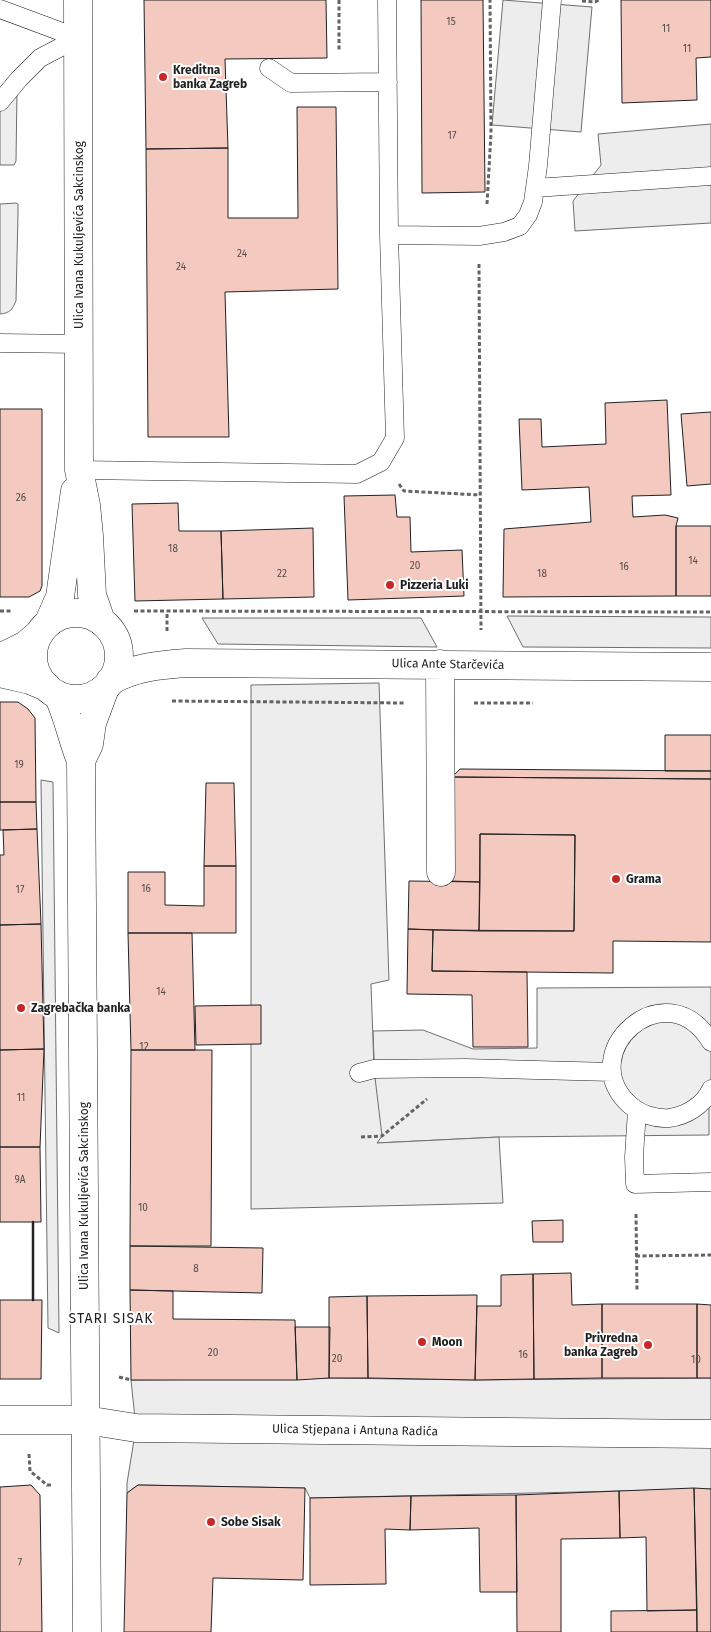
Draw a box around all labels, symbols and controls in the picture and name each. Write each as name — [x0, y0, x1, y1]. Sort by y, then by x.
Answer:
house number: 15 — [446, 16, 456, 28]
house number: 11 — [662, 23, 670, 35]
house number: 11 — [683, 43, 691, 55]
place label: Kreditna banka Zagreb — [173, 63, 247, 91]
marker: Kreditna banka Zagreb — [157, 71, 169, 83]
house number: 17 — [448, 130, 457, 142]
street label: Ulica Ivana Kukuljevića Sakcinskog — [72, 140, 86, 329]
house number: 24 — [237, 248, 248, 260]
house number: 24 — [176, 261, 187, 273]
house number: 26 — [16, 492, 26, 504]
house number: 18 — [168, 543, 178, 555]
house number: 14 — [688, 555, 699, 567]
house number: 20 — [410, 560, 421, 572]
house number: 16 — [619, 561, 629, 573]
house number: 22 — [277, 568, 287, 580]
house number: 18 — [537, 568, 547, 580]
place label: Pizzeria Luki — [400, 578, 469, 592]
marker: Pizzeria Luki — [384, 579, 396, 591]
street label: Ulica Ante Starčevića — [391, 656, 505, 672]
house number: 19 — [14, 759, 24, 771]
place label: Grama — [626, 872, 662, 886]
marker: Grama — [610, 873, 622, 885]
house number: 16 — [141, 883, 151, 895]
house number: 17 — [16, 884, 25, 896]
house number: 14 — [156, 986, 167, 998]
place label: Zagrebačka banka — [31, 1001, 131, 1015]
marker: Zagrebačka banka — [15, 1002, 27, 1014]
house number: 12 — [139, 1041, 149, 1053]
house number: 11 — [17, 1092, 25, 1104]
street label: Ulica Ivana Kukuljevića Sakcinskog — [77, 1101, 91, 1290]
house number: 9A — [15, 1174, 26, 1186]
house number: 10 — [138, 1202, 148, 1214]
house number: 8 — [193, 1263, 199, 1275]
district label: STARI SISAK — [69, 1310, 153, 1327]
place label: Privredna banka Zagreb — [564, 1331, 638, 1359]
place label: Moon — [432, 1335, 462, 1349]
marker: Moon — [416, 1336, 428, 1348]
marker: Privredna banka Zagreb — [642, 1339, 654, 1351]
house number: 20 — [208, 1347, 219, 1359]
house number: 16 — [518, 1349, 528, 1361]
house number: 20 — [332, 1353, 343, 1365]
house number: 10 — [691, 1354, 701, 1366]
street label: Ulica Stjepana i Antuna Radića — [272, 1422, 438, 1438]
place label: Sobe Sisak — [221, 1515, 281, 1529]
marker: Sobe Sisak — [205, 1516, 217, 1528]
house number: 7 — [18, 1557, 23, 1569]

